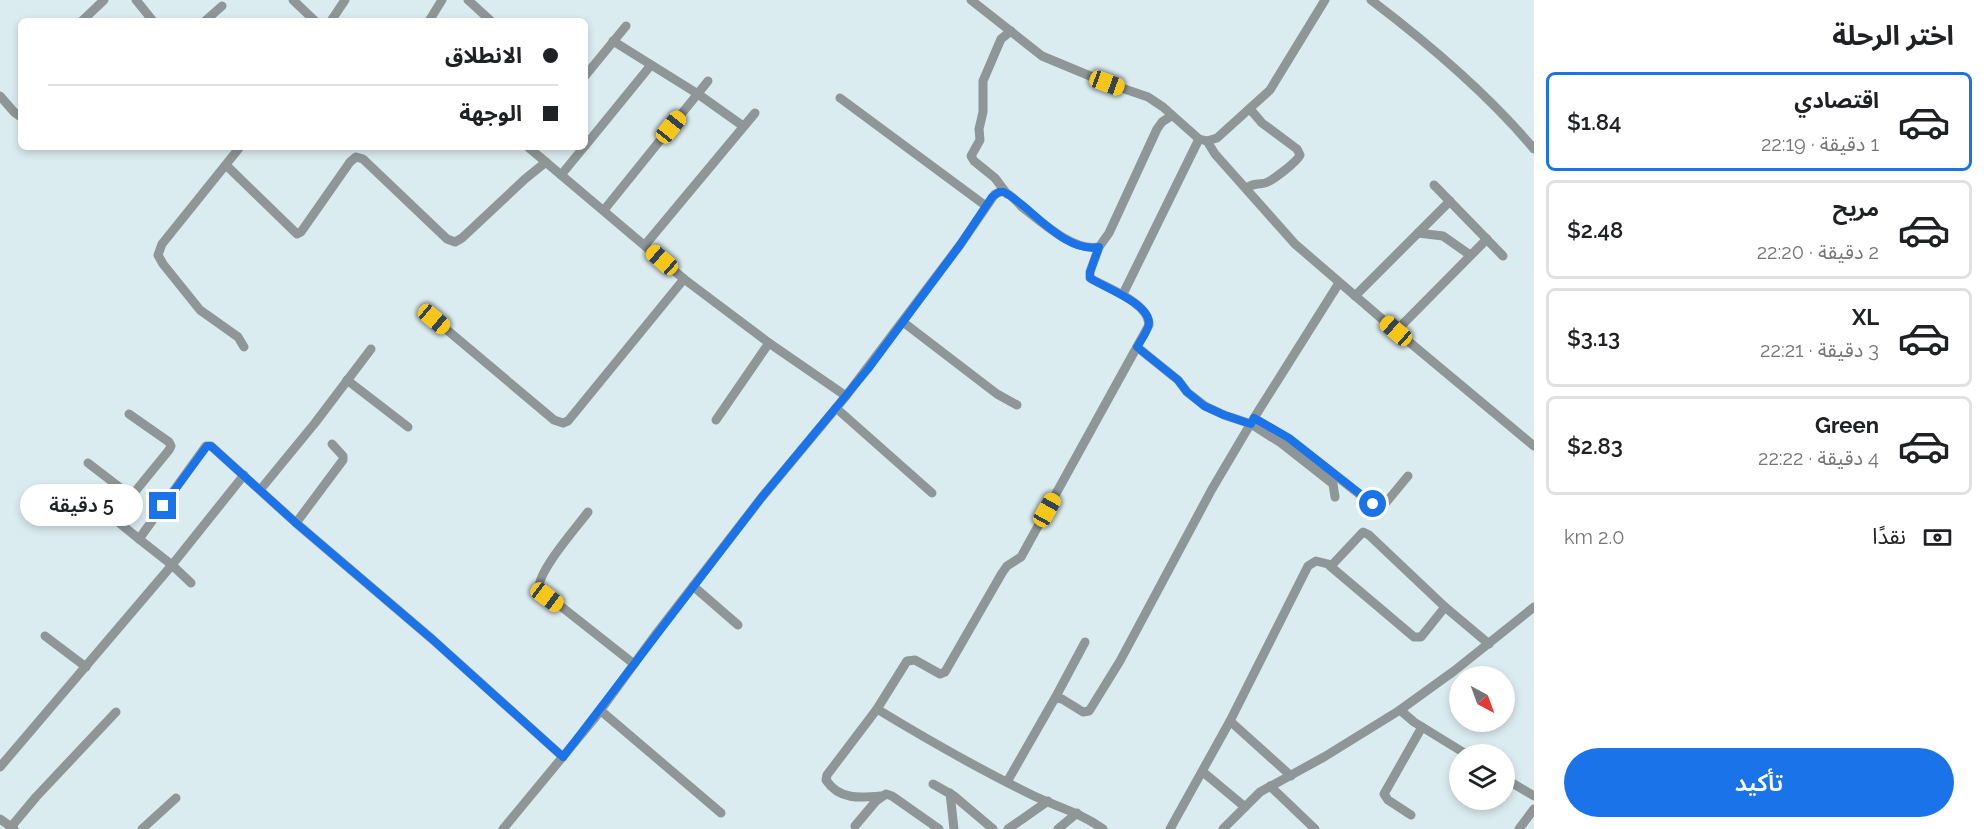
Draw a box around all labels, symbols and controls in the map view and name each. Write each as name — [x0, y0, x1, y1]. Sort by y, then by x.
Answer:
text: اختر الرحلة — [1832, 20, 1954, 51]
text: الانطلاق — [445, 42, 522, 68]
car — [1087, 68, 1127, 98]
text: اقتصادي — [1794, 87, 1879, 113]
icon: car — [1897, 95, 1951, 149]
text: الوجهة — [459, 100, 522, 126]
car — [653, 107, 689, 147]
text: $1.84 — [1567, 109, 1622, 135]
text: 1 دقيقة · 22:19 — [1761, 132, 1879, 156]
text: مريح — [1833, 195, 1879, 221]
icon: car — [1897, 203, 1951, 257]
text: $2.48 — [1567, 217, 1623, 243]
text: 2 دقيقة · 22:20 — [1757, 240, 1879, 264]
car — [643, 241, 681, 279]
car — [414, 301, 454, 337]
text: XL — [1852, 304, 1879, 330]
icon: car — [1897, 311, 1951, 365]
car — [1377, 312, 1415, 350]
text: $3.13 — [1567, 325, 1620, 351]
text: 3 دقيقة · 22:21 — [1760, 338, 1879, 362]
text: Green — [1815, 412, 1879, 438]
icon: car — [1897, 419, 1951, 473]
text: $2.83 — [1567, 433, 1623, 459]
text: 4 دقيقة · 22:22 — [1758, 446, 1879, 470]
callout: 5 دقيقة — [19, 485, 142, 527]
car — [1030, 490, 1064, 530]
route start — [1359, 490, 1386, 517]
route end — [149, 492, 176, 519]
text: 5 دقيقة — [49, 493, 114, 517]
icon: cash — [1921, 521, 1954, 554]
text: نقدًا — [1872, 523, 1906, 549]
text: 2.0 km — [1564, 525, 1625, 549]
car — [527, 579, 567, 615]
north arrow — [1449, 666, 1515, 732]
map controls — [1449, 666, 1515, 810]
button: layers — [1449, 744, 1515, 810]
button: تأكيد — [1564, 748, 1954, 817]

